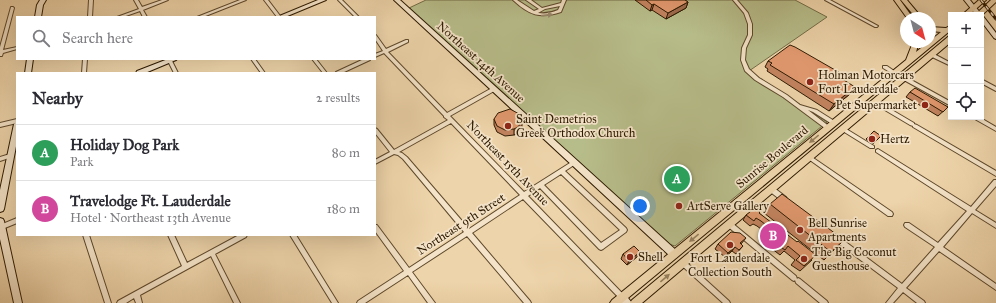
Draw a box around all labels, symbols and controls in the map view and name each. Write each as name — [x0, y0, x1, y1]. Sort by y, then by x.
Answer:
one-way arrow — [541, 11, 553, 18]
north arrow — [900, 12, 936, 48]
map controls — [948, 12, 984, 120]
button: + — [948, 12, 984, 48]
search box — [16, 16, 376, 60]
street label: Northeast 14th Avenue — [434, 19, 528, 105]
icon: search — [30, 27, 52, 49]
text: Search here — [62, 29, 133, 47]
button: − — [948, 48, 984, 84]
place label: Holman Motorcars Fort Lauderdale — [818, 68, 914, 96]
marker: Holman Motorcars Fort Lauderdale — [805, 77, 815, 87]
button: locate — [948, 84, 984, 120]
text: Nearby — [32, 88, 83, 109]
text: 2 results — [316, 90, 360, 106]
place label: Pet Supermarket — [836, 98, 918, 112]
marker: Pet Supermarket — [920, 100, 930, 110]
place label: Saint Demetrios Greek Orthodox Church — [516, 112, 636, 140]
street label: Northeast 15th Avenue — [464, 118, 552, 208]
marker: Saint Demetrios Greek Orthodox Church — [503, 121, 513, 131]
street label: Sunrise Boulevard — [733, 123, 811, 191]
place label: Hertz — [880, 132, 910, 146]
marker: Hertz — [867, 134, 877, 144]
one-way arrow — [808, 135, 819, 144]
text: Holiday Dog Park — [70, 136, 179, 154]
text: A — [41, 145, 49, 161]
text: 80 m — [332, 145, 360, 161]
text: Park — [70, 154, 94, 170]
pin: A — [664, 164, 690, 194]
street label: Northeast 9th Street — [414, 190, 508, 258]
text: Travelodge Ft. Lauderdale — [70, 192, 231, 210]
your location — [630, 196, 650, 216]
place label: ArtServe Gallery — [686, 199, 769, 213]
text: B — [41, 201, 49, 217]
text: 180 m — [327, 201, 360, 217]
marker: ArtServe Gallery — [674, 201, 684, 211]
text: Hotel · Northeast 13th Avenue — [70, 210, 231, 226]
place label: Bell Sunrise Apartments — [807, 216, 867, 244]
pin: B — [760, 221, 786, 251]
marker: Bell Sunrise Apartments — [795, 225, 805, 235]
one-way arrow — [688, 234, 699, 243]
marker: Fort Lauderdale Collection South — [725, 240, 735, 250]
place label: The Big Coconut Guesthouse — [812, 245, 897, 273]
place label: Shell — [638, 250, 664, 264]
place label: Fort Lauderdale Collection South — [688, 251, 772, 279]
marker: Shell — [625, 252, 635, 262]
marker: The Big Coconut Guesthouse — [799, 254, 809, 264]
one-way arrow — [660, 273, 670, 282]

